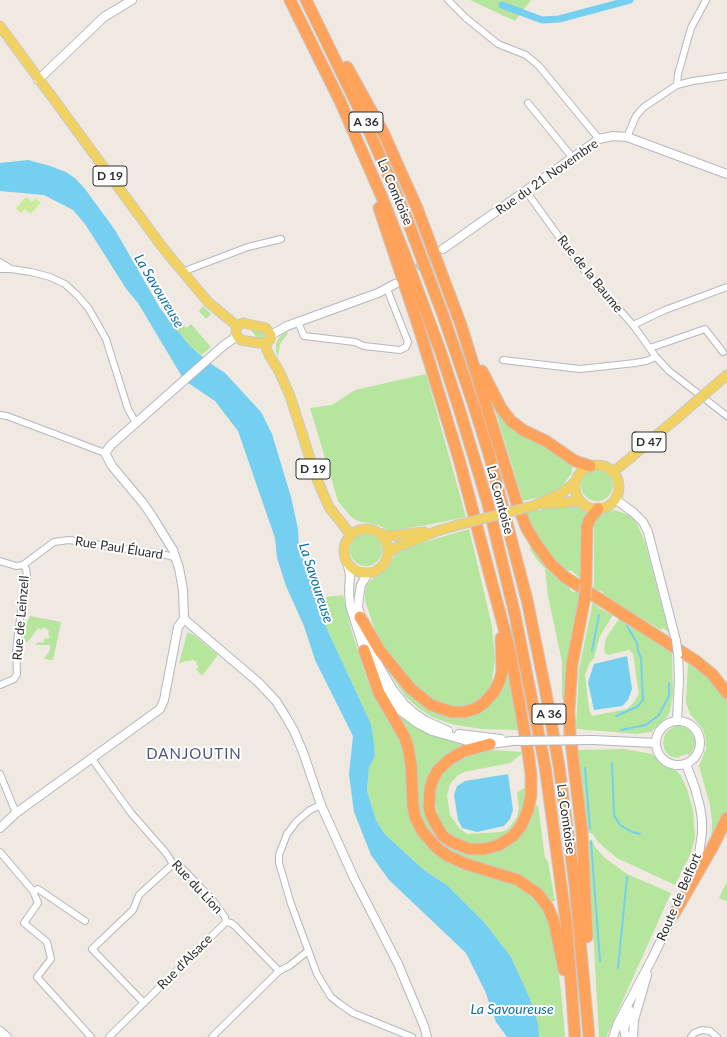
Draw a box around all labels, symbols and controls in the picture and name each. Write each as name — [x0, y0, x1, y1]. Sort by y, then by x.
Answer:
road number: A 36 — [349, 112, 383, 132]
street label: Rue du 21 Novembre — [493, 136, 601, 218]
street label: La Comtoise — [374, 156, 416, 228]
road number: D 19 — [93, 166, 127, 186]
street label: Rue de la Baume — [554, 232, 626, 316]
water label: La Savoureuse — [130, 251, 188, 331]
road number: D 47 — [632, 432, 666, 452]
road number: D 19 — [296, 459, 330, 479]
street label: La Comtoise — [483, 464, 517, 536]
street label: Rue Paul Éluard — [74, 533, 164, 563]
water label: La Savoureuse — [295, 541, 337, 625]
street label: Rue de Leinzell — [10, 575, 32, 661]
road number: A 36 — [532, 704, 566, 724]
district label: DANJOUTIN — [146, 745, 242, 763]
street label: La Comtoise — [553, 783, 579, 855]
street label: Route de Belfort — [653, 851, 705, 943]
street label: Rue du Lion — [168, 857, 226, 917]
street label: Rue d'Alsace — [154, 931, 216, 993]
water label: La Savoureuse — [470, 1001, 554, 1017]

